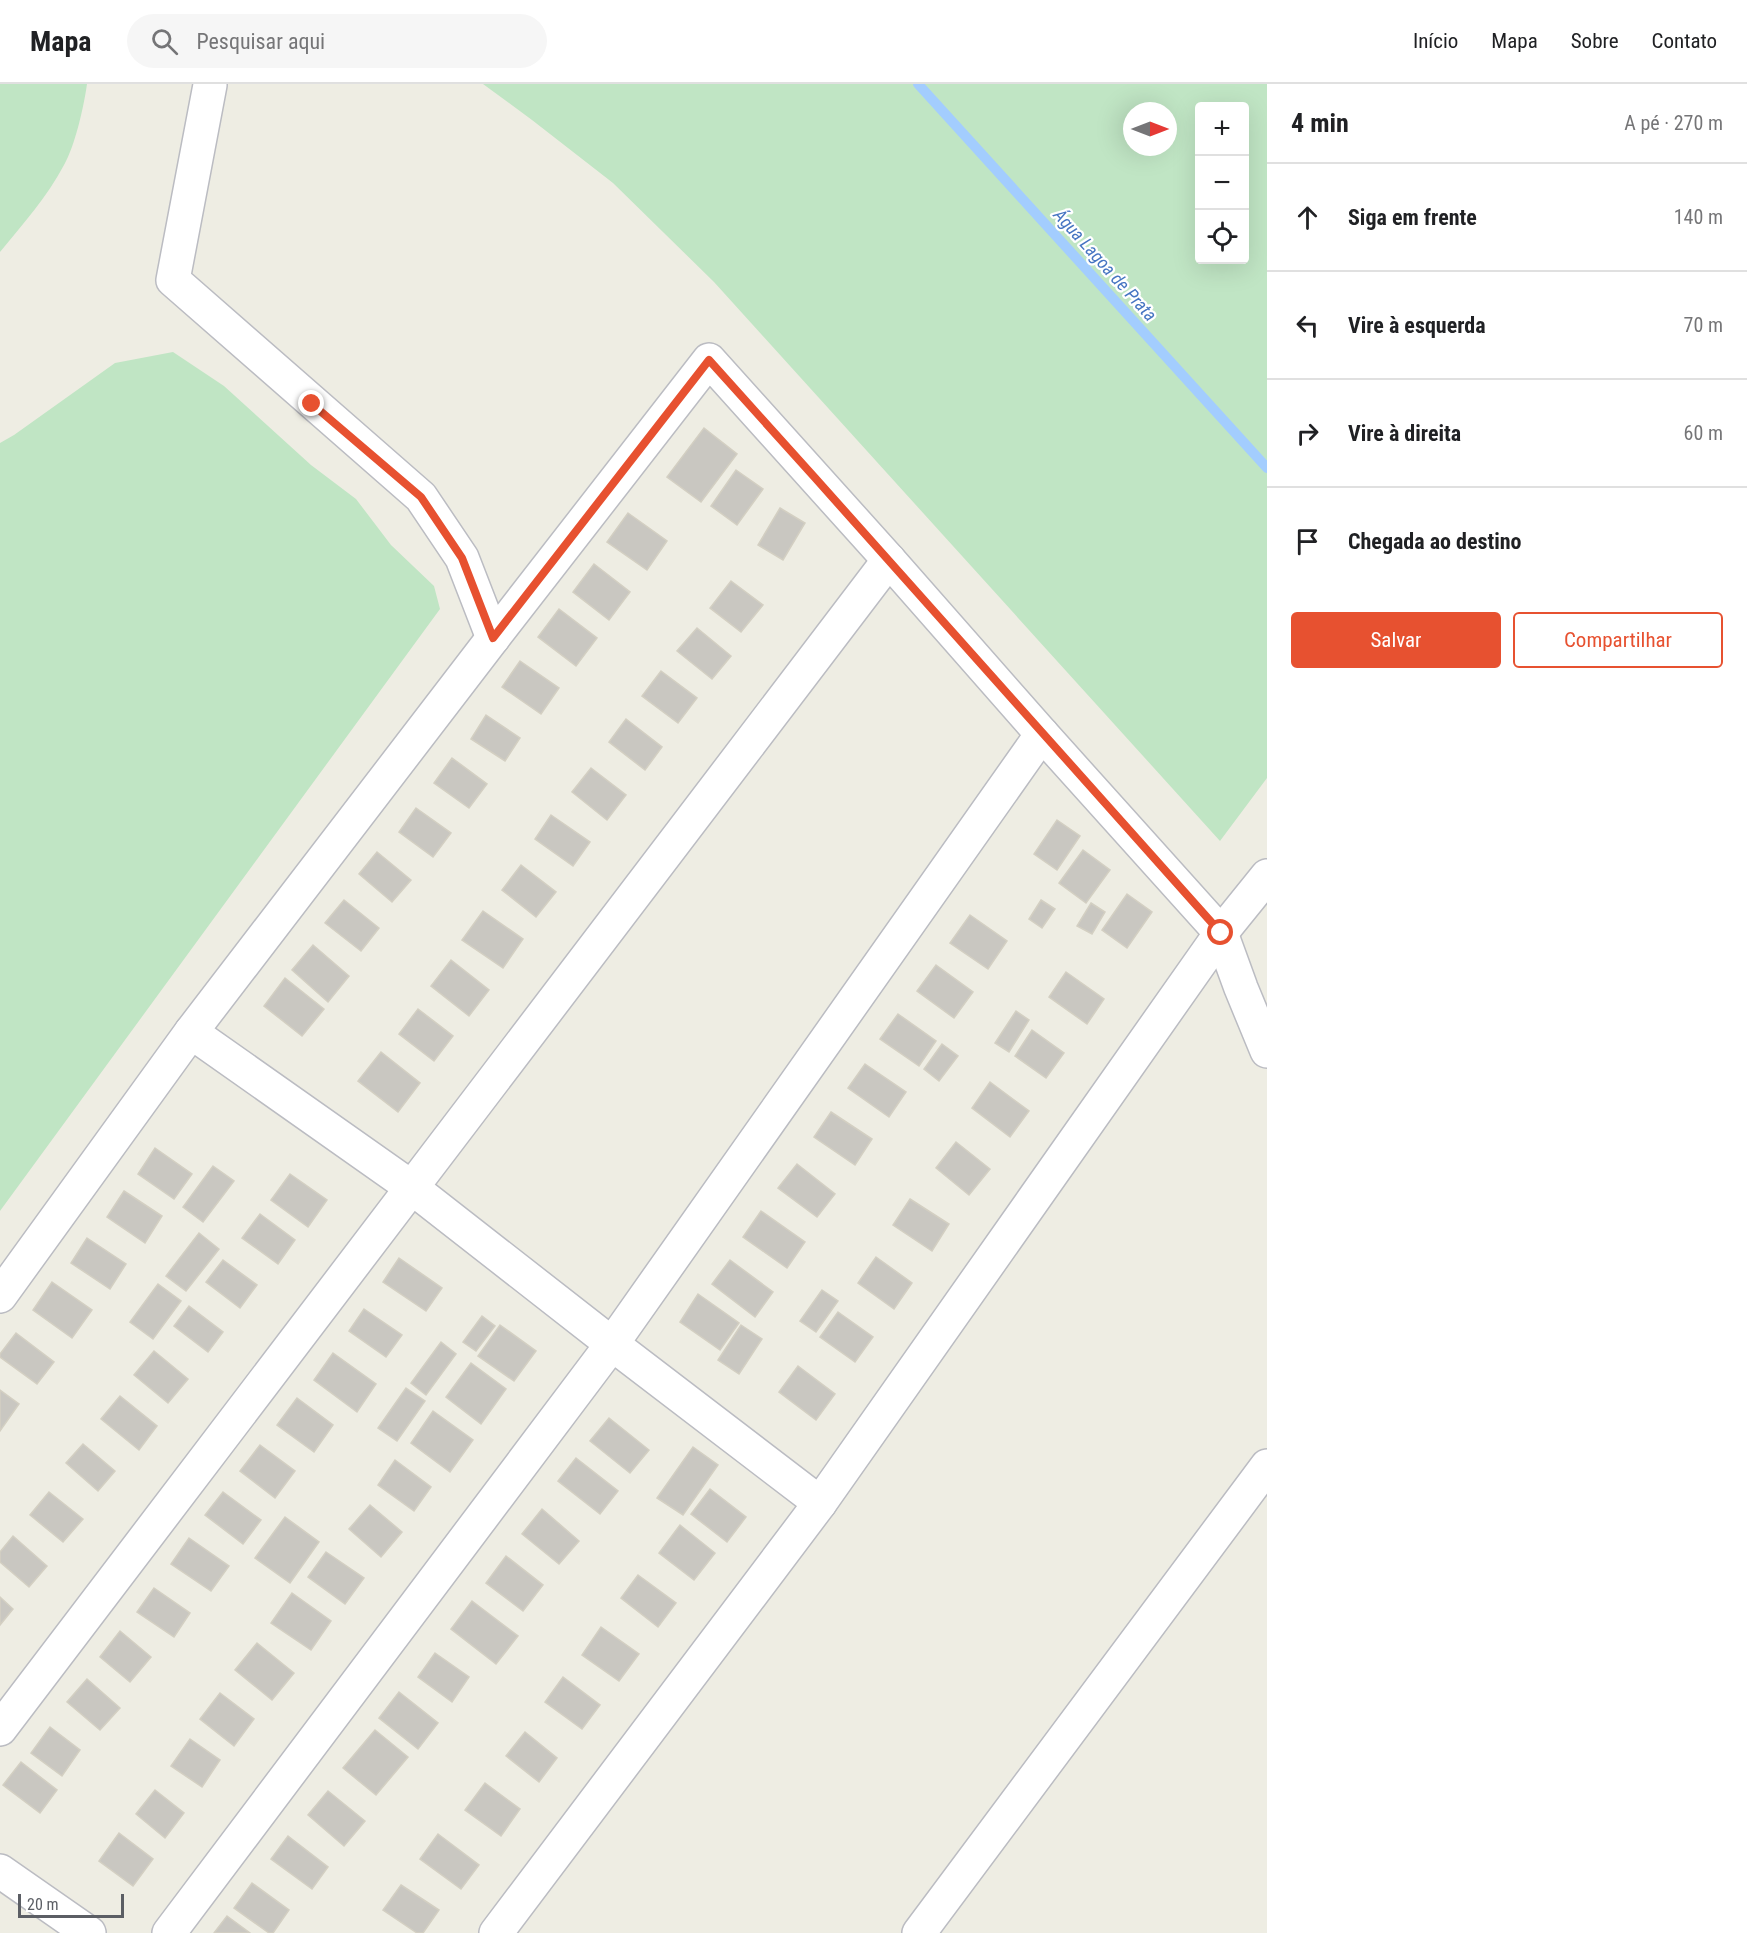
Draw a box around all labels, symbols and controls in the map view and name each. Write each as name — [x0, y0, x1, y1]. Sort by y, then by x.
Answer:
search box — [127, 14, 547, 68]
text: Mapa — [30, 25, 91, 58]
icon: search — [148, 25, 181, 58]
text: Pesquisar aqui — [196, 29, 325, 54]
text: Início — [1413, 29, 1458, 53]
text: Mapa — [1491, 29, 1538, 53]
text: Sobre — [1571, 29, 1619, 53]
text: Contato — [1652, 29, 1717, 53]
north arrow — [1123, 102, 1177, 156]
map controls — [1195, 102, 1249, 264]
button: + — [1195, 102, 1249, 156]
text: 4 min — [1291, 108, 1349, 138]
text: A pé · 270 m — [1624, 111, 1723, 135]
button: − — [1195, 156, 1249, 210]
icon: ahead — [1291, 201, 1324, 234]
water label: Água Lagoa de Prata — [1049, 204, 1161, 325]
text: Siga em frente — [1348, 205, 1477, 230]
text: 140 m — [1674, 205, 1723, 229]
button: locate — [1195, 210, 1249, 264]
icon: left — [1291, 309, 1324, 342]
text: Vire à esquerda — [1348, 313, 1486, 338]
text: 70 m — [1684, 313, 1723, 337]
route end — [298, 390, 324, 416]
icon: right — [1291, 417, 1324, 450]
text: Vire à direita — [1348, 421, 1461, 446]
text: 60 m — [1684, 421, 1723, 445]
icon: arrive — [1291, 525, 1324, 558]
text: Chegada ao destino — [1348, 529, 1522, 554]
button: Salvar — [1291, 612, 1501, 668]
button: Compartilhar — [1513, 612, 1723, 668]
route start — [1207, 919, 1233, 945]
scale bar — [18, 1891, 124, 1918]
text: 20 m — [27, 1895, 59, 1914]

